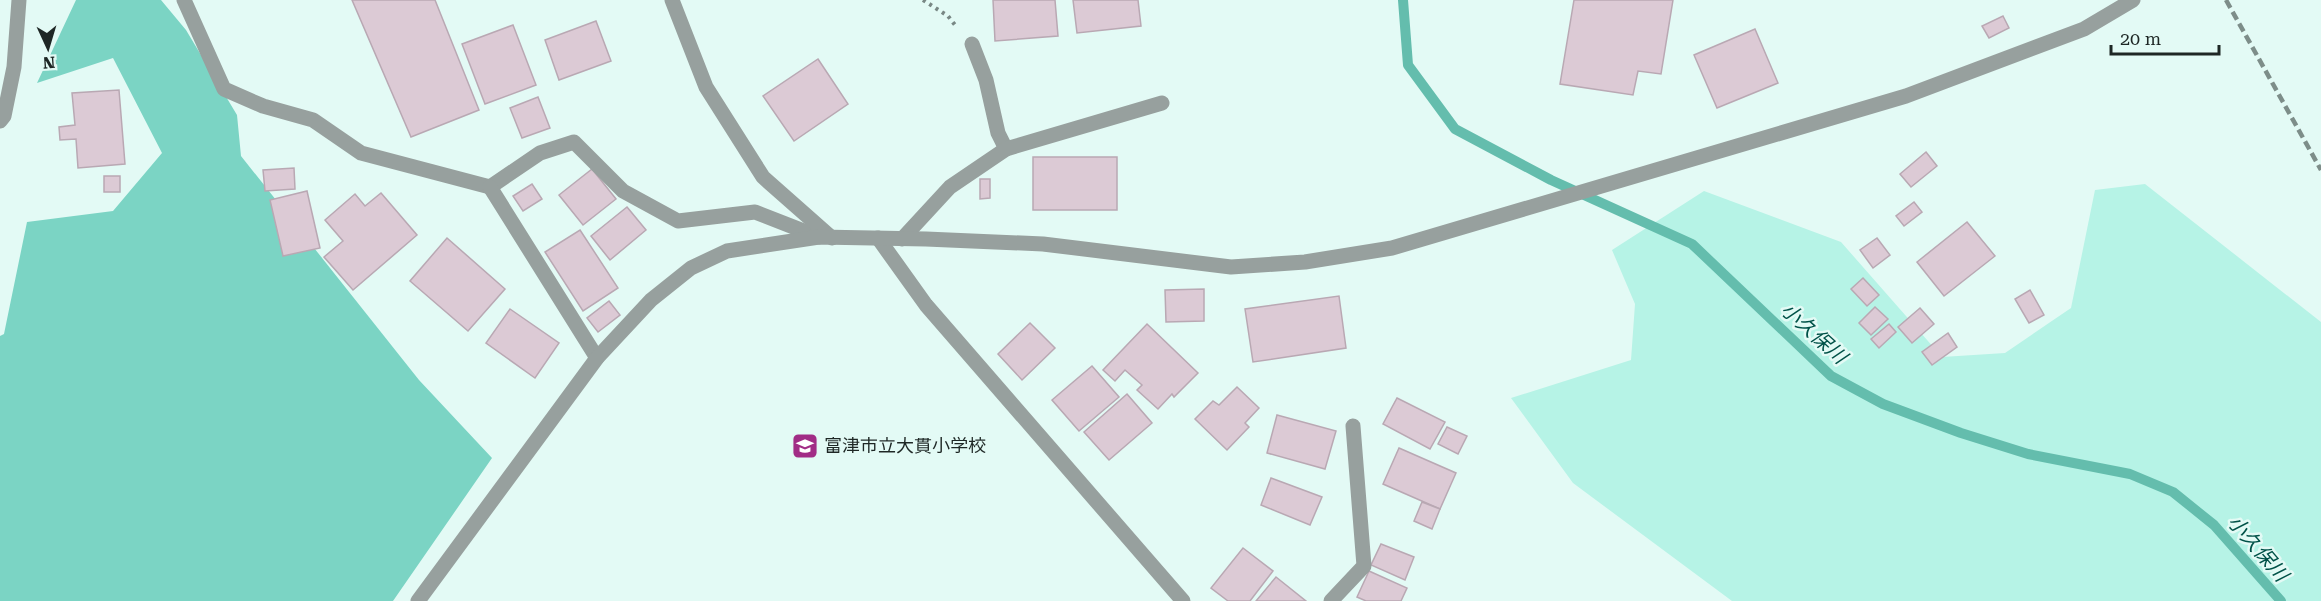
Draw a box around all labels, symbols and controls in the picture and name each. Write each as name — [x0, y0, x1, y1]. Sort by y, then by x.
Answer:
north arrow — [18, 18, 78, 78]
scale bar — [2111, 18, 2219, 56]
text: 20 m — [2120, 28, 2161, 49]
text: N — [42, 53, 56, 72]
water label: 小久保川 — [1776, 297, 1853, 370]
school or university icon: 富津市立大貫小学校 — [790, 431, 820, 461]
place label: 富津市立大貫小学校 — [824, 435, 986, 456]
water label: 小久保川 — [2223, 510, 2295, 588]

